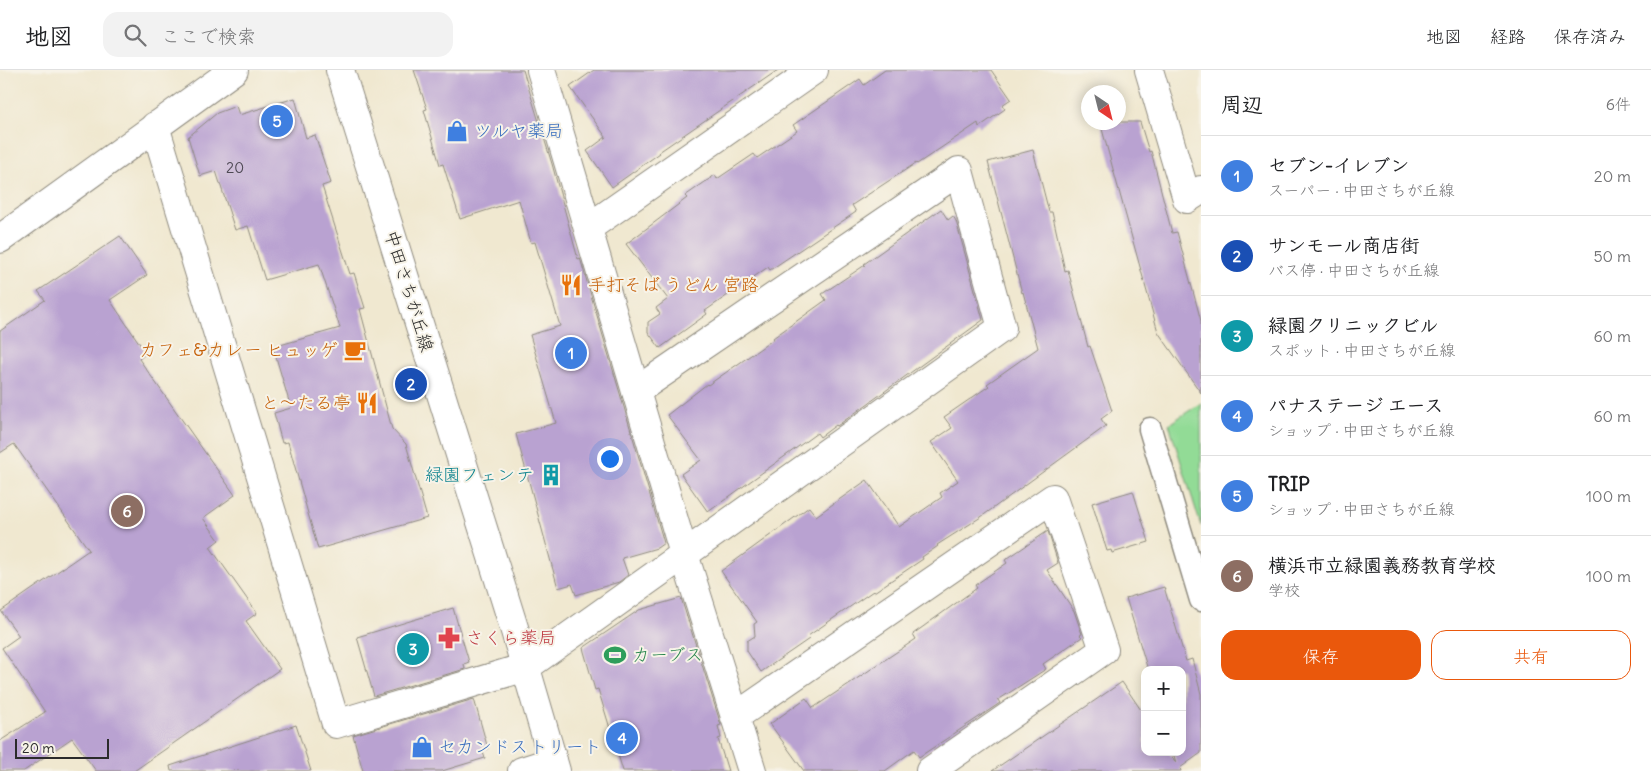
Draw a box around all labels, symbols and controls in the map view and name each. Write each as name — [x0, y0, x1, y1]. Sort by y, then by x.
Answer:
search box — [103, 12, 453, 57]
text: 地図 — [25, 21, 73, 51]
icon: search — [121, 21, 149, 49]
text: ここで検索 — [161, 24, 256, 48]
text: 地図 — [1426, 25, 1462, 48]
text: 経路 — [1490, 25, 1526, 48]
text: 保存済み — [1554, 25, 1626, 48]
north arrow — [1081, 85, 1126, 130]
text: 周辺 — [1221, 91, 1263, 118]
text: 6件 — [1606, 94, 1631, 114]
pin: 5 — [261, 102, 293, 140]
shop icon: ツルヤ薬局 — [444, 118, 470, 144]
place label: ツルヤ薬局 — [474, 119, 563, 142]
text: セブン-イレブン — [1268, 153, 1409, 177]
house number: 20 — [226, 158, 244, 177]
text: 1 — [1234, 166, 1240, 186]
text: 20 m — [1594, 166, 1631, 186]
text: スーパー · 中田さちが丘線 — [1268, 180, 1455, 200]
street label: 中田さちが丘線 — [380, 227, 439, 354]
text: サンモール商店街 — [1268, 233, 1419, 257]
text: 2 — [1233, 246, 1241, 266]
text: 50 m — [1593, 246, 1631, 266]
text: バス停 · 中田さちが丘線 — [1268, 260, 1439, 280]
restaurant icon: 手打そば うどん 宮路 — [558, 272, 584, 298]
place label: 手打そば うどん 宮路 — [588, 273, 759, 296]
text: 緑園クリニックビル — [1268, 313, 1439, 337]
text: 3 — [1232, 326, 1242, 346]
text: 60 m — [1593, 326, 1631, 346]
pin: 1 — [555, 334, 587, 372]
cafe icon: カフェ&カレー ヒュッゲ — [342, 337, 368, 363]
place label: カフェ&カレー ヒュッゲ — [139, 338, 338, 361]
text: スポット · 中田さちが丘線 — [1268, 340, 1455, 360]
pin: 2 — [395, 365, 427, 403]
restaurant icon: と～たる亭 — [354, 390, 380, 416]
place label: と～たる亭 — [261, 391, 351, 414]
text: パナステージ エース — [1268, 393, 1443, 417]
text: 4 — [1232, 406, 1242, 426]
text: 60 m — [1593, 406, 1631, 426]
text: ショップ · 中田さちが丘線 — [1268, 420, 1455, 440]
your location — [597, 446, 623, 472]
building icon: 緑園フェンテ — [538, 462, 564, 488]
place label: 緑園フェンテ — [425, 463, 534, 486]
text: TRIP — [1268, 472, 1310, 496]
text: 5 — [1232, 486, 1242, 506]
text: 100 m — [1586, 486, 1631, 506]
pin: 6 — [111, 492, 143, 530]
text: ショップ · 中田さちが丘線 — [1268, 499, 1455, 519]
text: 横浜市立緑園義務教育学校 — [1268, 553, 1496, 577]
text: 6 — [1232, 566, 1242, 586]
text: 100 m — [1586, 566, 1631, 586]
text: 学校 — [1268, 580, 1300, 600]
pharmacy icon: さくら薬局 — [436, 625, 462, 651]
place label: さくら薬局 — [466, 626, 556, 649]
pin: 3 — [397, 630, 429, 668]
button: 保存 — [1221, 630, 1421, 680]
button: 共有 — [1431, 630, 1631, 680]
sports icon: カーブス — [602, 642, 628, 668]
place label: カーブス — [632, 643, 703, 666]
map controls — [1141, 666, 1186, 756]
button: + — [1141, 666, 1186, 711]
button: − — [1141, 711, 1186, 756]
pin: 4 — [606, 719, 638, 757]
shop icon: セカンドストリート — [409, 734, 435, 760]
place label: セカンドストリート — [438, 735, 601, 758]
scale bar — [15, 736, 109, 759]
text: 20 m — [22, 739, 55, 757]

